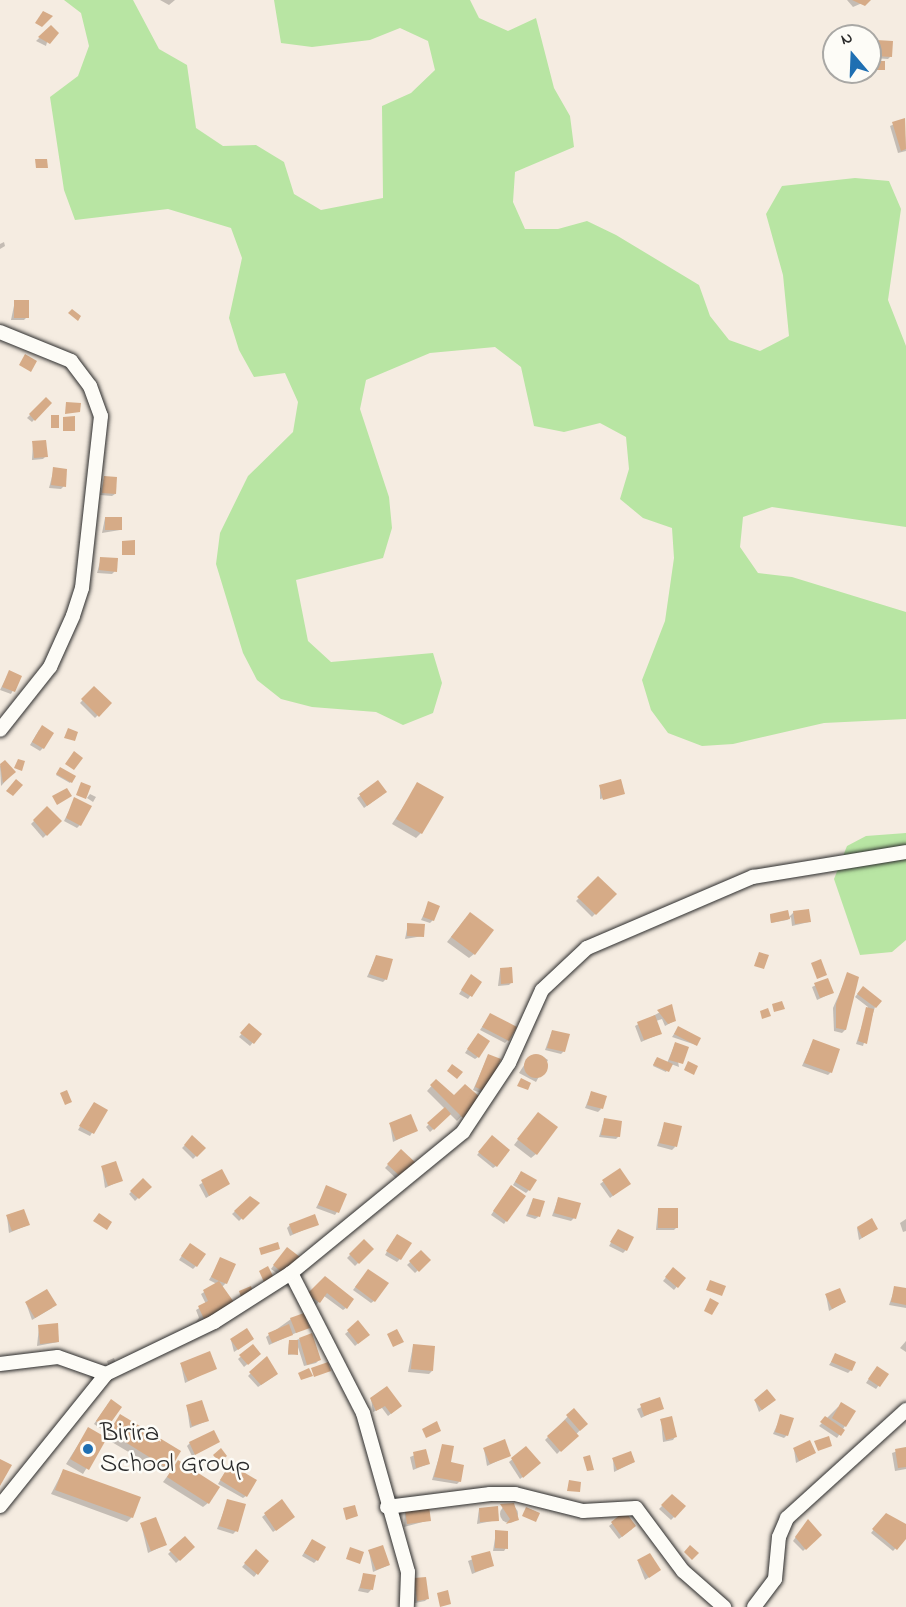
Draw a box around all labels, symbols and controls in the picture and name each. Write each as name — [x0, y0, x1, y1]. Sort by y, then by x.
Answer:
north arrow — [822, 24, 882, 84]
text: N — [838, 26, 856, 52]
place label: Birira School Group — [100, 1417, 250, 1480]
marker: Birira School Group — [81, 1442, 95, 1456]

